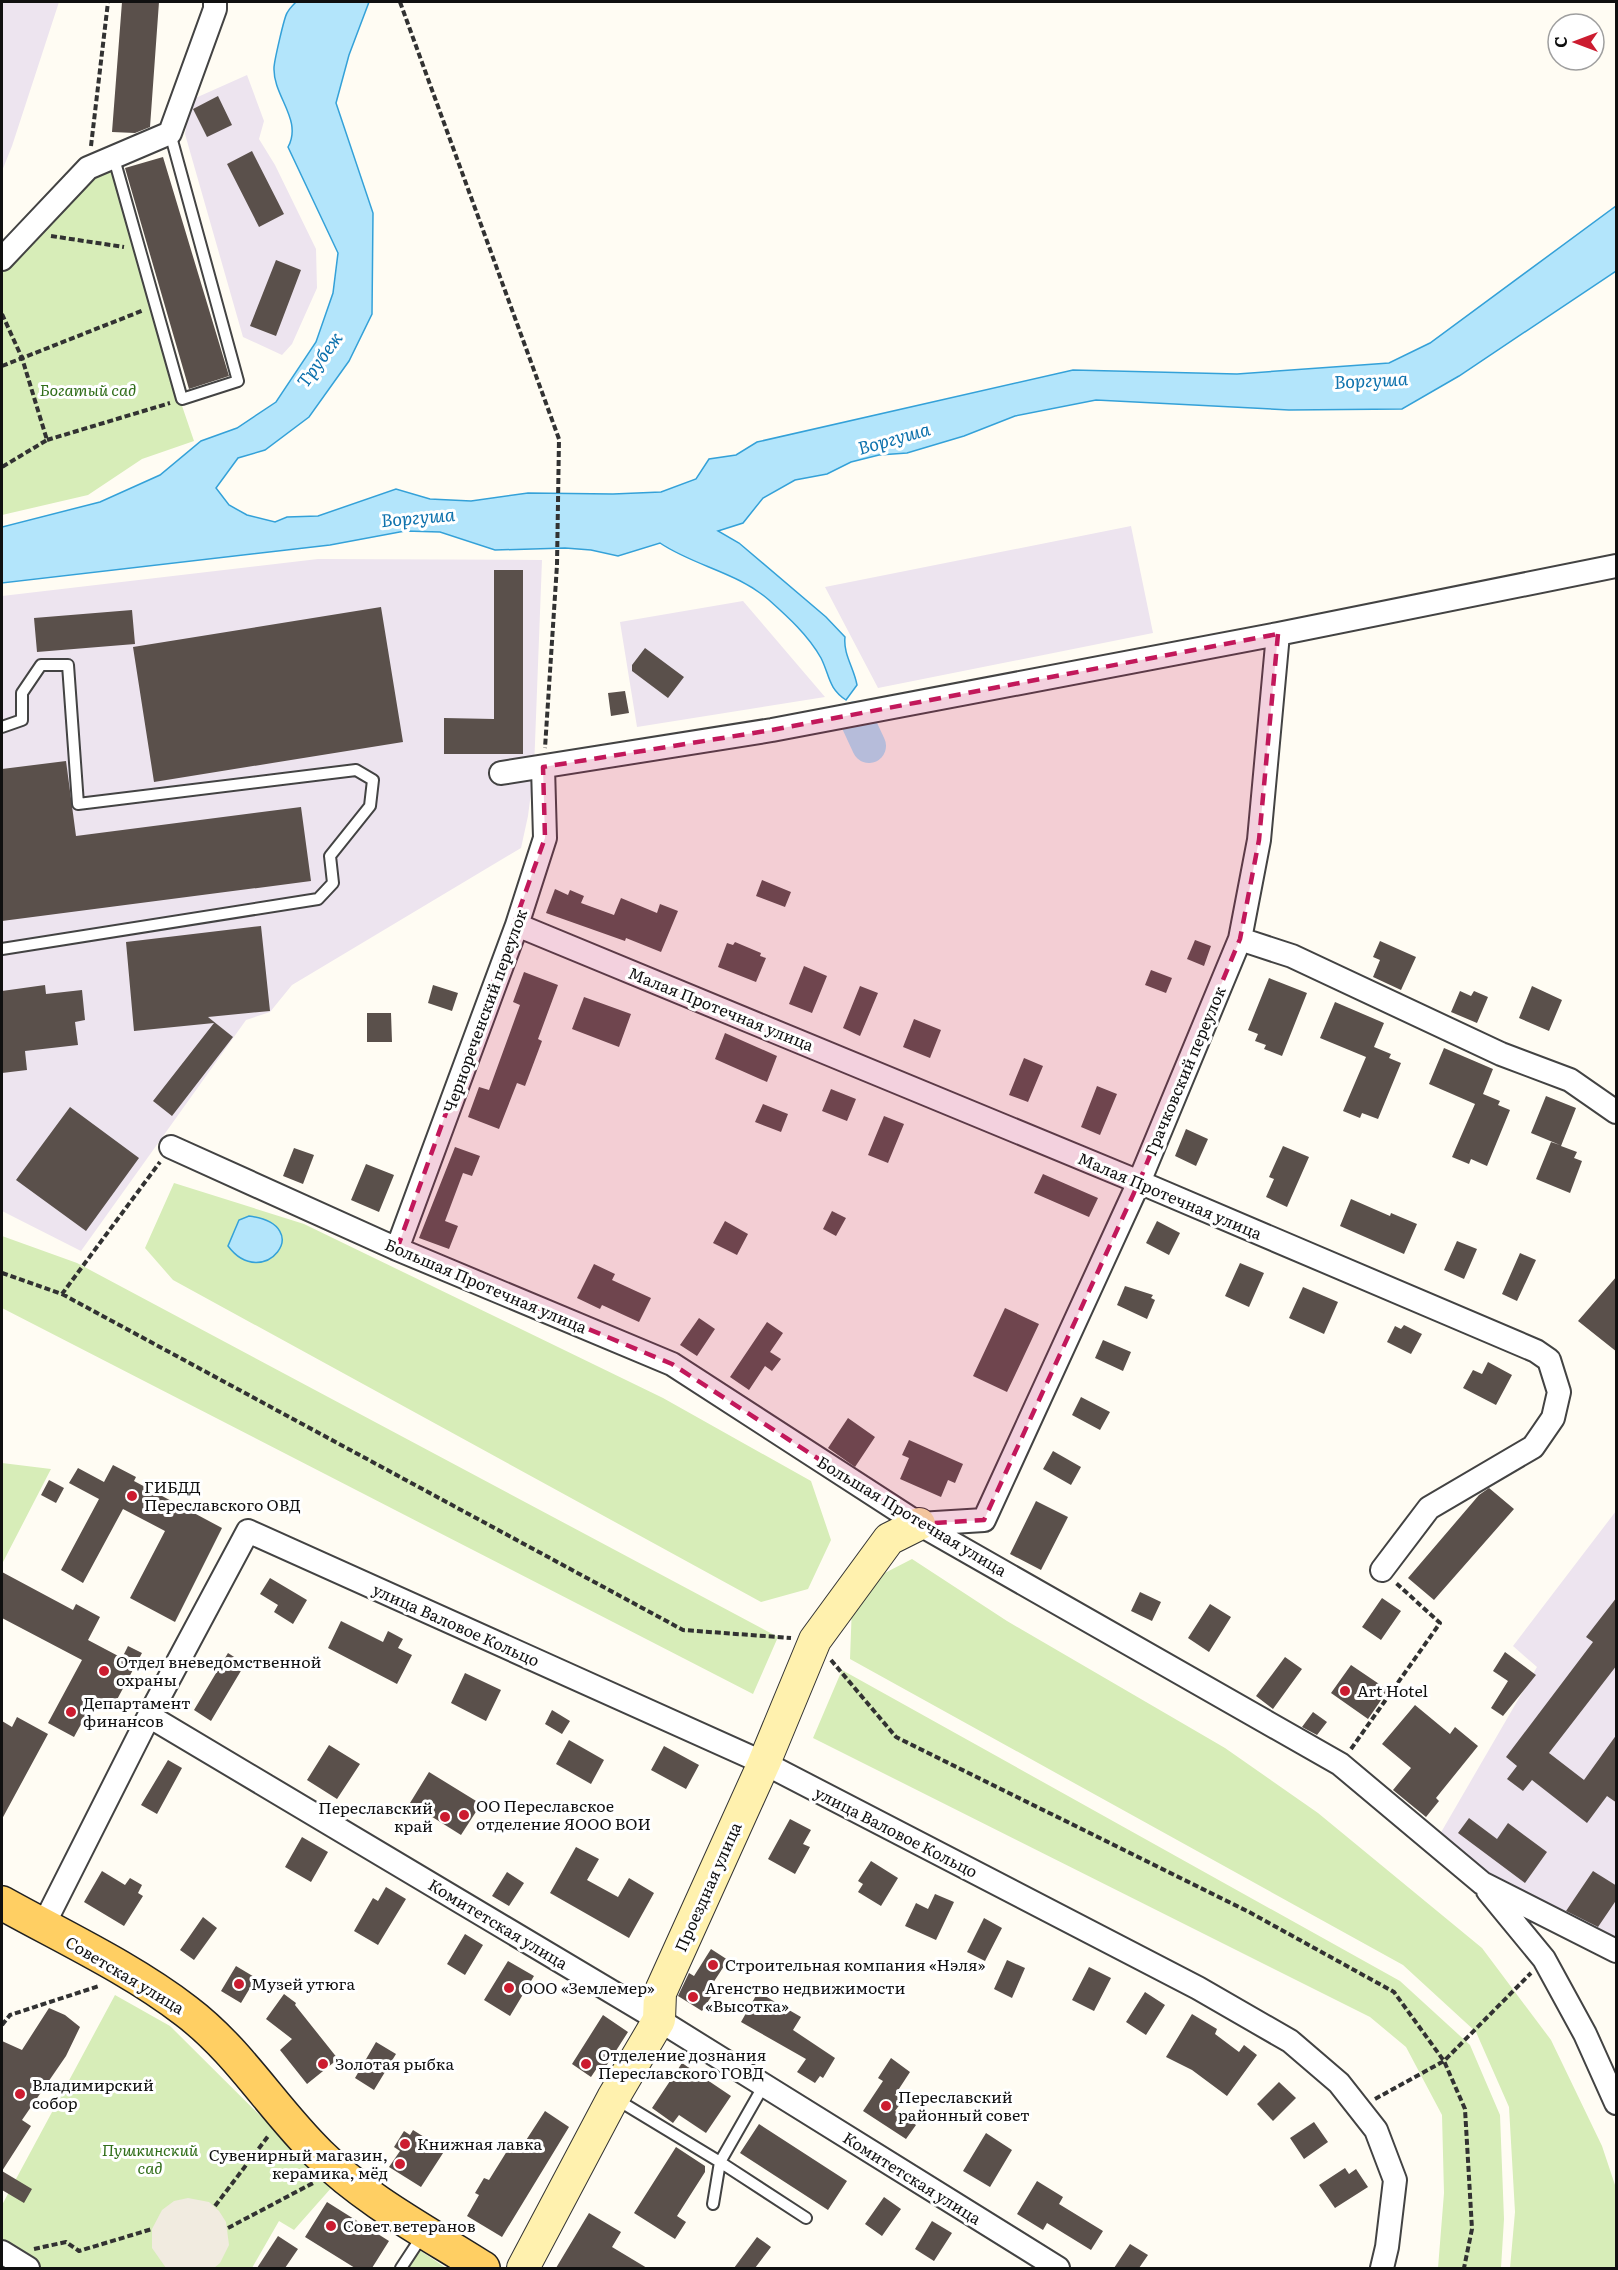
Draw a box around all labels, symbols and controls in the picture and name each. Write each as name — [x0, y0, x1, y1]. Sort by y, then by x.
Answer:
north arrow — [1546, 12, 1606, 72]
text: С — [1548, 36, 1572, 48]
water label: Трубеж — [289, 326, 348, 392]
water label: Воргуша — [1333, 364, 1409, 395]
park label: Богатый сад — [40, 377, 136, 401]
water label: Воргуша — [854, 414, 934, 461]
water label: Воргуша — [380, 500, 457, 533]
street label: Чернореченский переулок — [436, 905, 532, 1116]
street label: Малая Протечная улица — [625, 960, 818, 1056]
street label: Грачковский переулок — [1137, 982, 1231, 1159]
street label: Малая Протечная улица — [1075, 1145, 1266, 1245]
street label: Большая Протечная улица — [382, 1232, 591, 1339]
street label: Большая Протечная улица — [813, 1449, 1012, 1582]
place label: ГИБДД Переславского ОВД — [144, 1474, 301, 1516]
marker: ГИБДД Переславского ОВД — [125, 1489, 139, 1503]
street label: улица Валовое Кольцо — [369, 1576, 544, 1672]
place label: Отдел вневедомственной охраны — [116, 1649, 322, 1691]
marker: Отдел вневедомственной охраны — [97, 1664, 111, 1678]
place label: Art Hotel — [1357, 1678, 1428, 1702]
marker: Art Hotel — [1338, 1684, 1352, 1698]
place label: Департамент финансов — [83, 1690, 191, 1732]
marker: Департамент финансов — [64, 1705, 78, 1719]
street label: улица Валовое Кольцо — [811, 1779, 982, 1883]
place label: ОО Переславское отделение ЯООО ВОИ — [476, 1793, 651, 1835]
place label: Переславский край — [318, 1795, 433, 1837]
marker: ОО Переславское отделение ЯООО ВОИ — [457, 1808, 471, 1822]
marker: Переславский край — [438, 1810, 452, 1824]
street label: Проездная улица — [668, 1817, 747, 1955]
street label: Комитетская улица — [424, 1872, 573, 1975]
street label: Советская улица — [61, 1929, 190, 2019]
place label: Строительная компания «Нэля» — [725, 1952, 986, 1976]
marker: Строительная компания «Нэля» — [706, 1958, 720, 1972]
place label: Музей утюга — [251, 1971, 355, 1995]
place label: ООО «Землемер» — [521, 1975, 655, 1999]
place label: Агенство недвижимости «Высотка» — [705, 1975, 906, 2017]
marker: Музей утюга — [232, 1977, 246, 1991]
marker: ООО «Землемер» — [502, 1981, 516, 1995]
marker: Агенство недвижимости «Высотка» — [686, 1990, 700, 2004]
place label: Отделение дознания Переславского ГОВД — [598, 2042, 766, 2084]
place label: Золотая рыбка — [335, 2051, 454, 2075]
marker: Золотая рыбка — [316, 2057, 330, 2071]
marker: Отделение дознания Переславского ГОВД — [579, 2057, 593, 2071]
place label: Владимирский собор — [32, 2072, 154, 2114]
place label: Переславский районный совет — [898, 2084, 1030, 2126]
marker: Владимирский собор — [13, 2087, 27, 2101]
marker: Переславский районный совет — [879, 2099, 893, 2113]
street label: Комитетская улица — [839, 2125, 987, 2230]
place label: Книжная лавка — [417, 2131, 543, 2155]
park label: Пушкинский сад — [102, 2137, 199, 2179]
marker: Книжная лавка — [398, 2137, 412, 2151]
place label: Сувенирный магазин, керамика, мёд — [209, 2142, 388, 2184]
marker: Сувенирный магазин, керамика, мёд — [393, 2157, 407, 2171]
place label: Совет ветеранов — [343, 2213, 476, 2237]
marker: Совет ветеранов — [324, 2219, 338, 2233]

